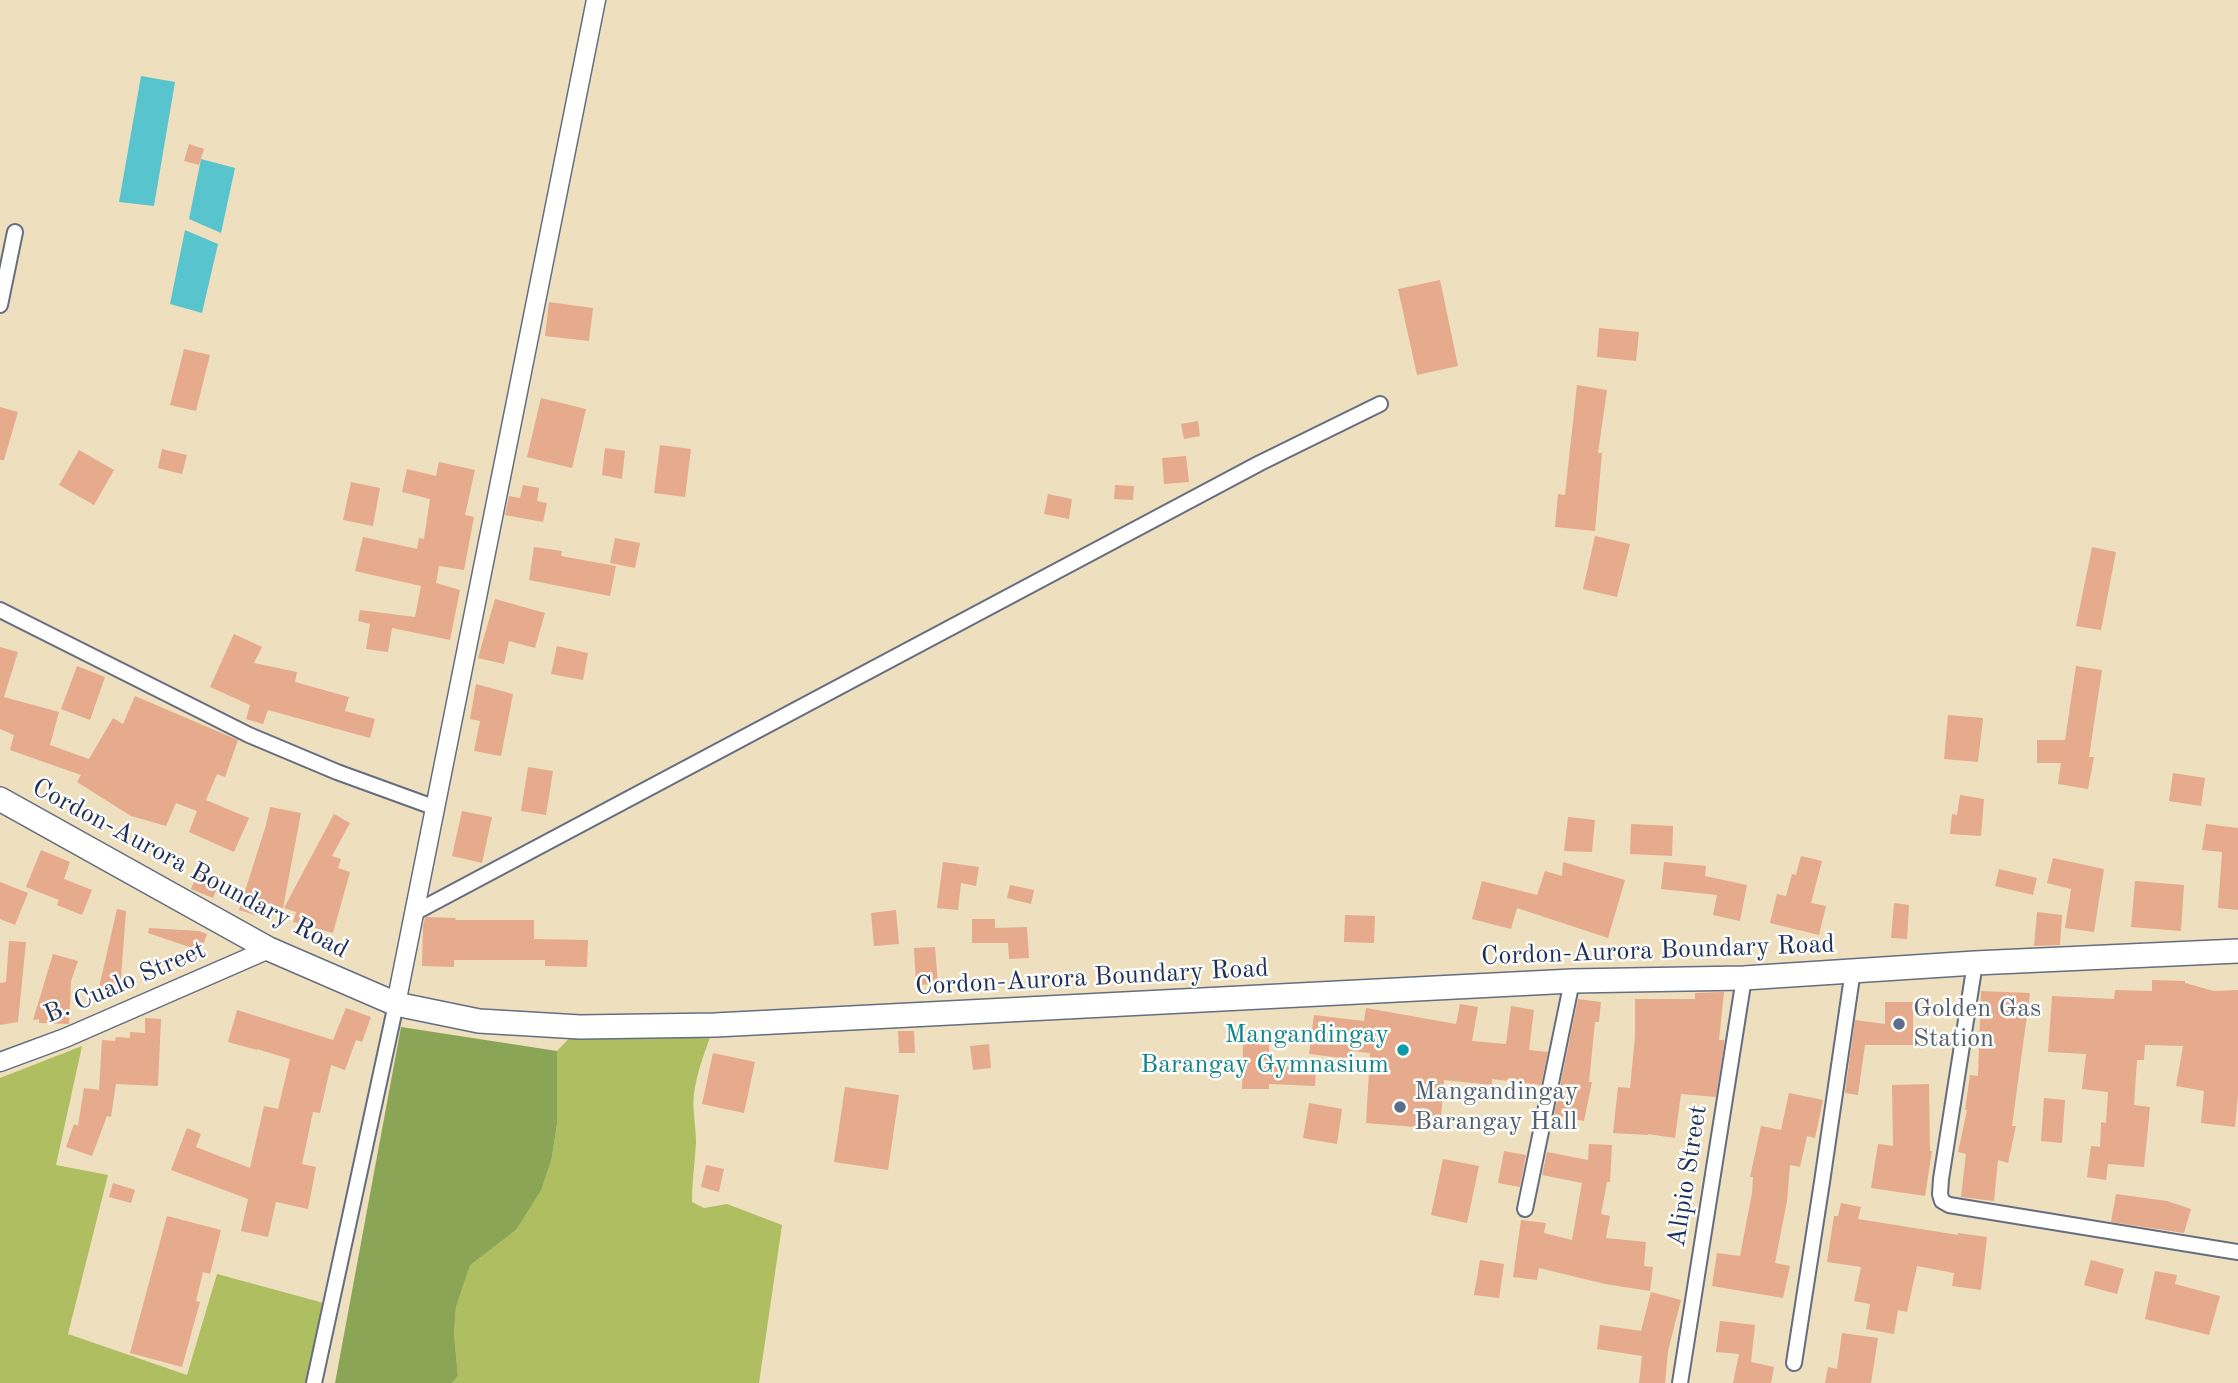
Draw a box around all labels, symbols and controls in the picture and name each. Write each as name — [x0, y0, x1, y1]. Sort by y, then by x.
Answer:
street label: Cordon-Aurora Boundary Road — [26, 772, 354, 966]
street label: Cordon-Aurora Boundary Road — [1481, 929, 1835, 973]
street label: B. Cualo Street — [39, 935, 211, 1031]
street label: Cordon-Aurora Boundary Road — [914, 953, 1270, 1003]
place label: Golden Gas Station — [1913, 993, 2041, 1054]
marker: Golden Gas Station — [1891, 1016, 1907, 1032]
place label: Mangandingay Barangay Gymnasium — [1140, 1019, 1389, 1080]
marker: Mangandingay Barangay Gymnasium — [1395, 1042, 1411, 1058]
place label: Mangandingay Barangay Hall — [1414, 1076, 1578, 1138]
marker: Mangandingay Barangay Hall — [1392, 1099, 1408, 1115]
street label: Alipio Street — [1661, 1103, 1715, 1249]

